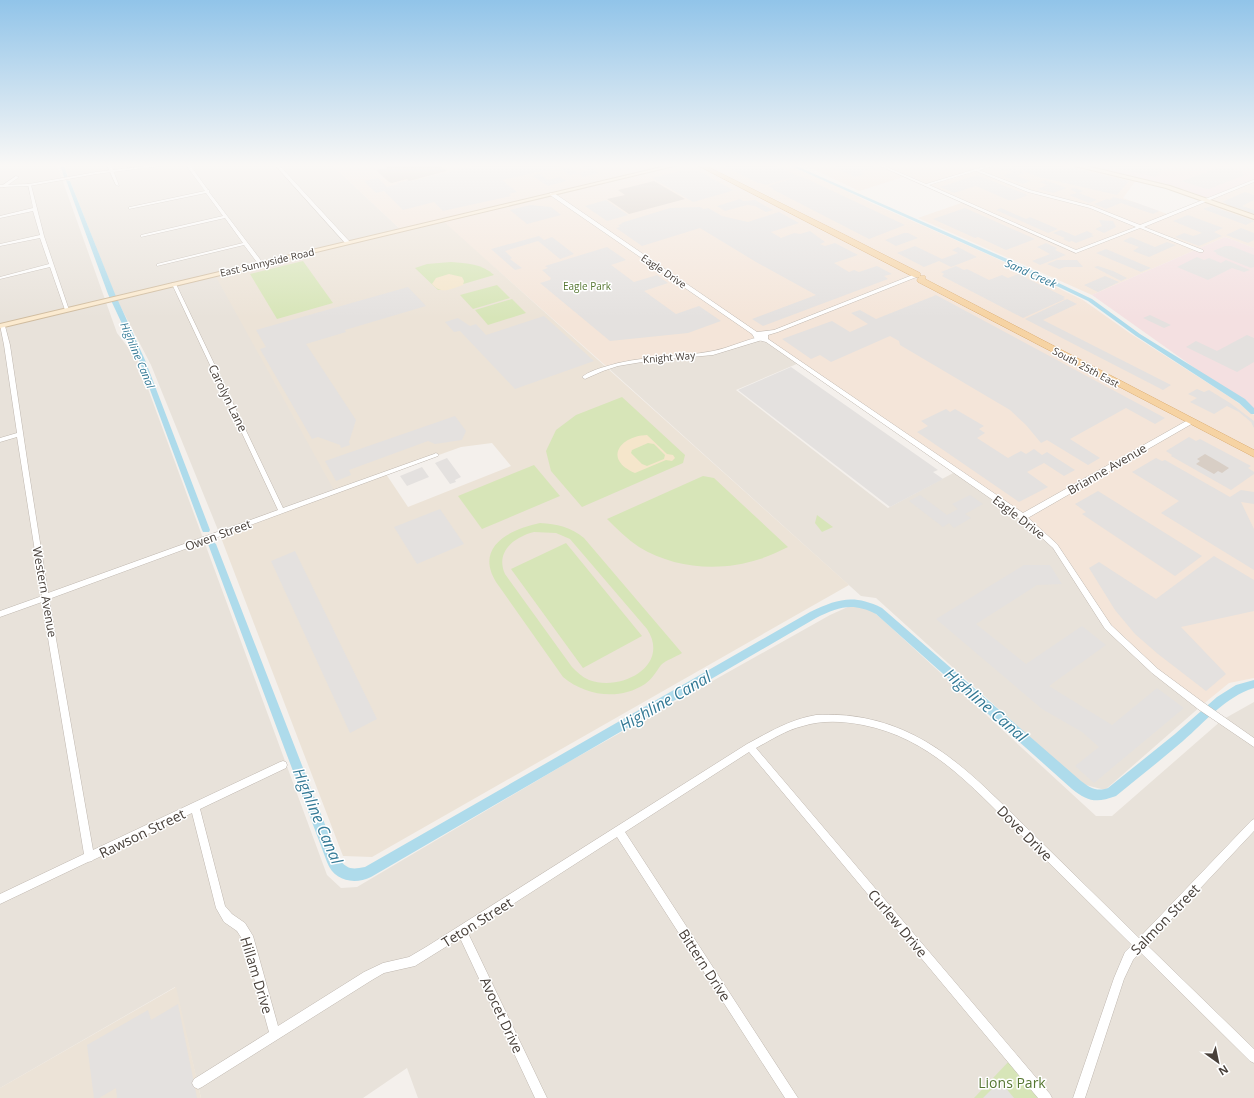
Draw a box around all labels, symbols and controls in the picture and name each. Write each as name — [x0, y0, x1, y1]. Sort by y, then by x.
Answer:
street label: East Sunnyside Road — [218, 244, 316, 280]
street label: Eagle Drive — [639, 251, 690, 291]
water label: Sand Creek — [1003, 255, 1059, 291]
park label: Eagle Park — [563, 279, 612, 293]
water label: Highline Canal — [117, 320, 159, 391]
street label: South 25th East — [1050, 344, 1122, 391]
street label: Knight Way — [642, 348, 697, 366]
street label: Carolyn Lane — [204, 362, 252, 435]
street label: Brianne Avenue — [1064, 439, 1150, 499]
street label: Eagle Drive — [989, 491, 1049, 543]
street label: Owen Street — [182, 515, 254, 555]
street label: Western Avenue — [29, 545, 61, 639]
water label: Highline Canal — [940, 663, 1033, 748]
water label: Highline Canal — [615, 665, 716, 736]
water label: Highline Canal — [288, 764, 349, 868]
street label: Dove Drive — [993, 801, 1057, 865]
street label: Rawson Street — [96, 804, 188, 862]
street label: Salmon Street — [1126, 879, 1204, 959]
street label: Curlew Drive — [864, 885, 932, 961]
street label: Teton Street — [438, 893, 516, 951]
street label: Bittern Drive — [675, 925, 736, 1005]
street label: Hillam Drive — [236, 934, 278, 1016]
street label: Avocet Drive — [476, 974, 528, 1056]
north arrow — [1198, 1042, 1238, 1082]
text: N — [1216, 1062, 1232, 1080]
park label: Lions Park — [978, 1073, 1046, 1092]

